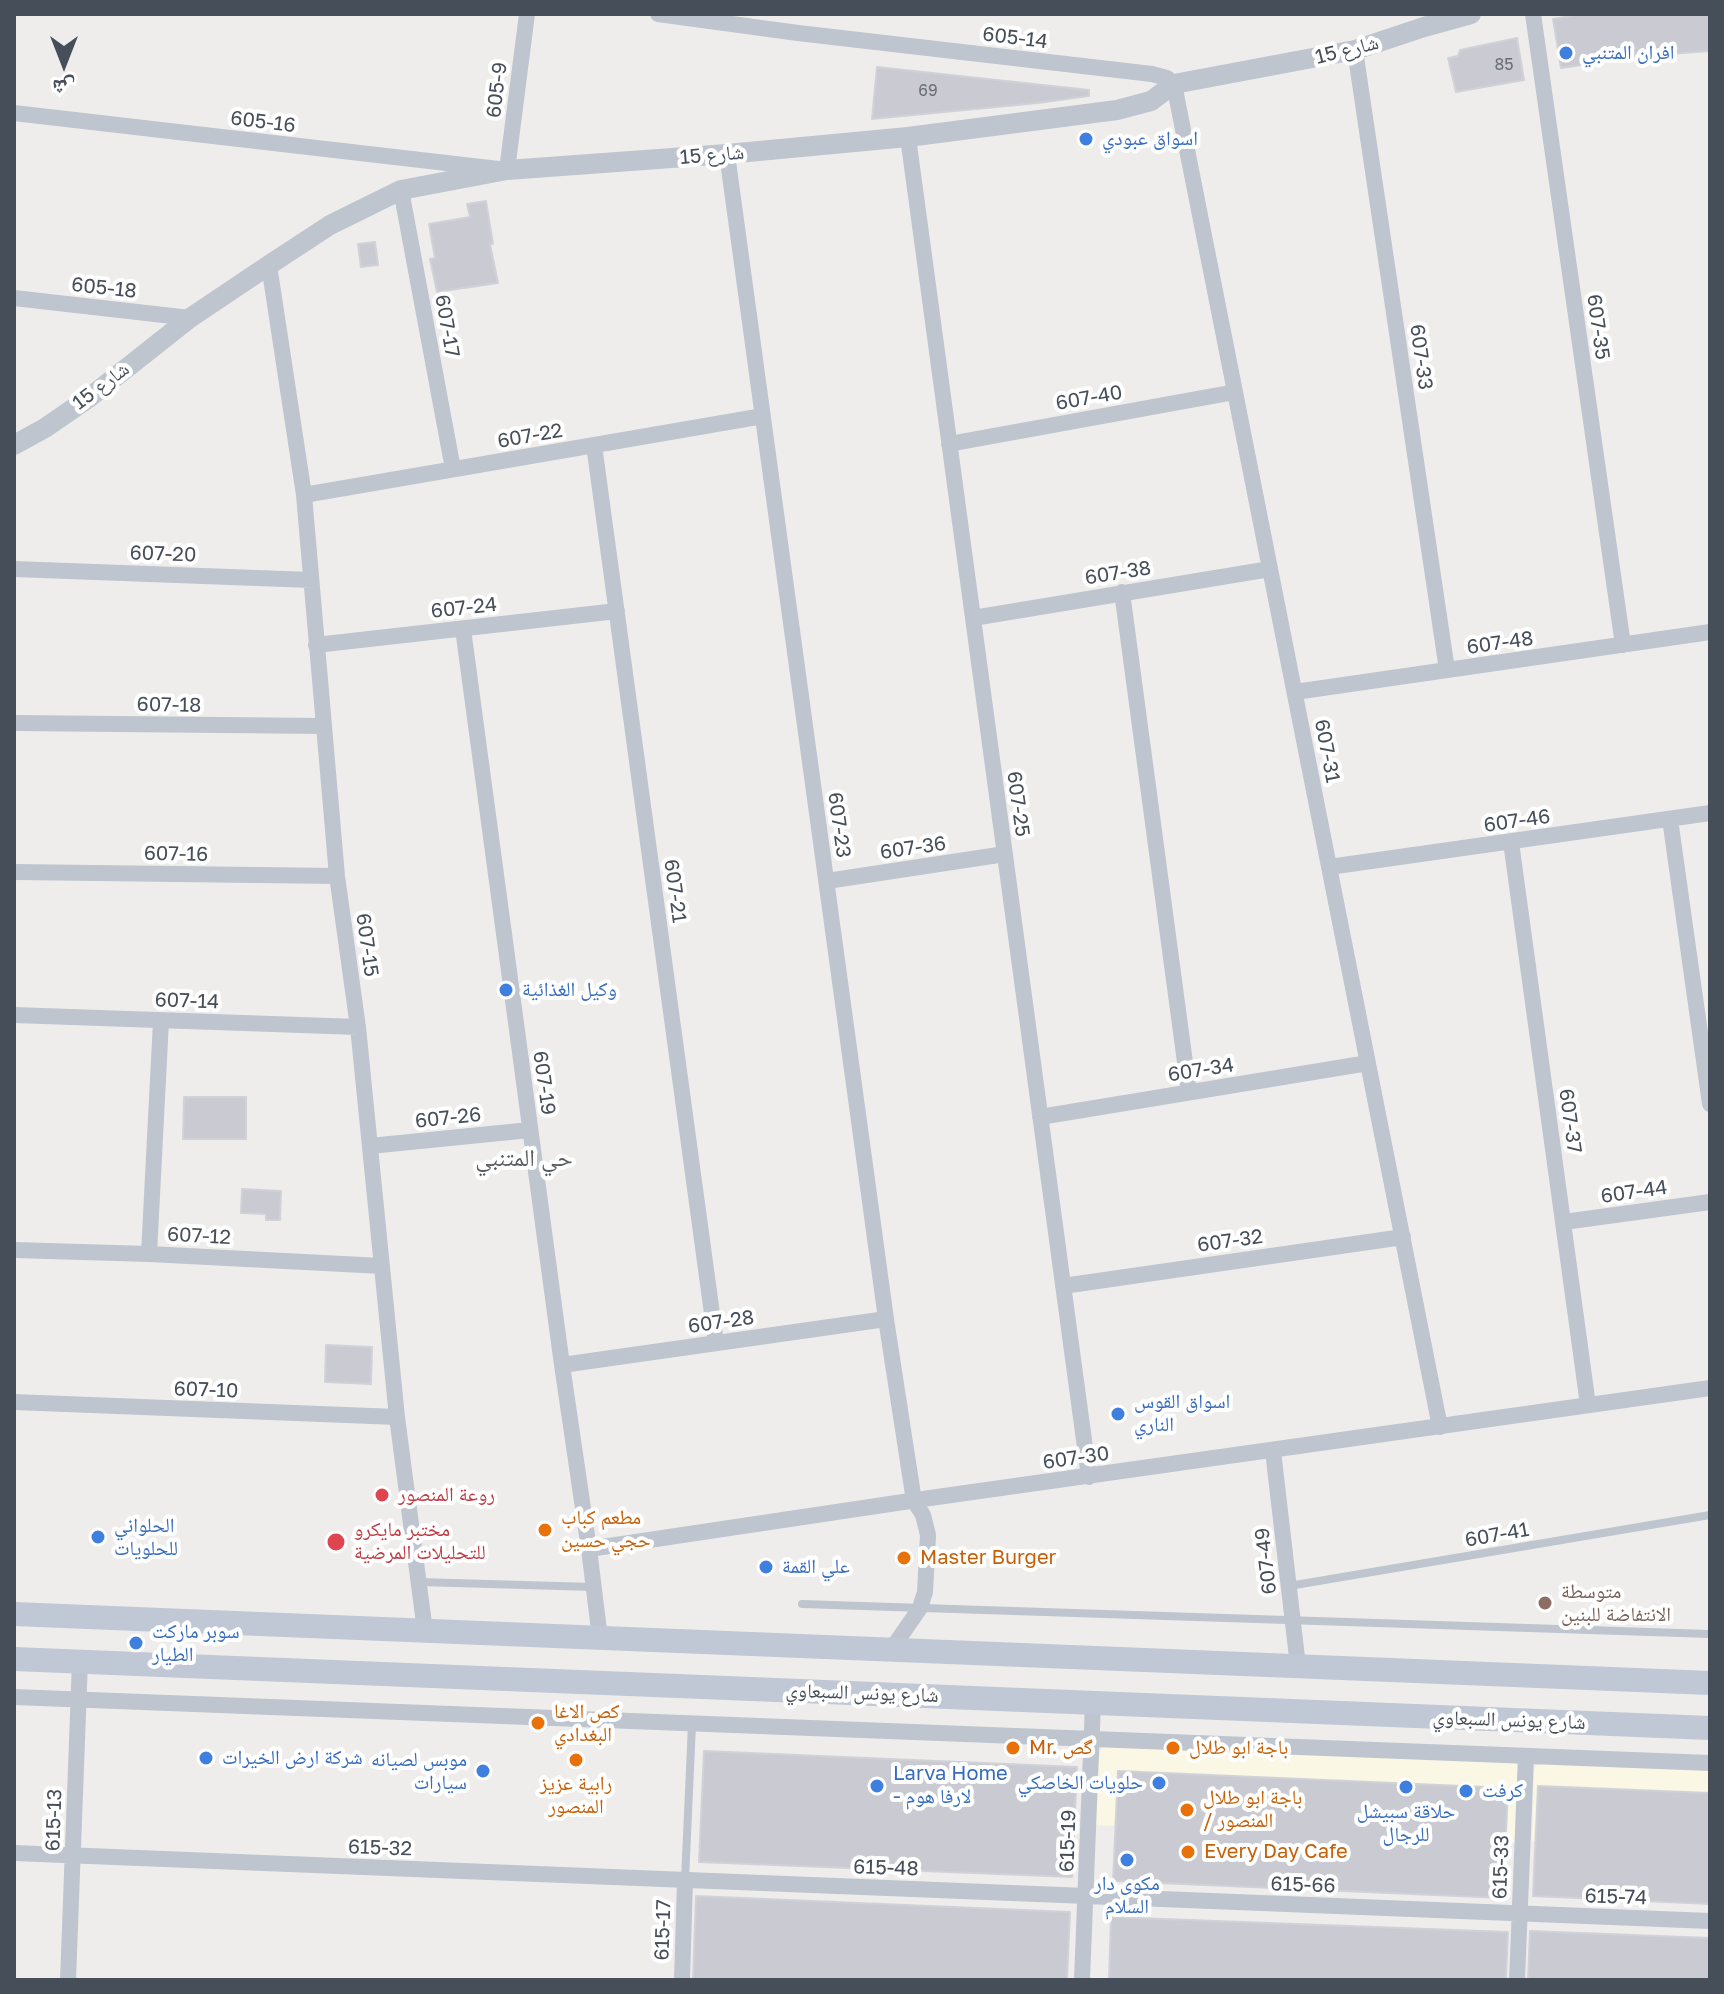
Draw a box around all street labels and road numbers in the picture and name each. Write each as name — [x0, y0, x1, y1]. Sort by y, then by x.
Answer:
street label: 605-14 — [981, 22, 1049, 54]
street label: شارع 15 — [1313, 31, 1381, 69]
street label: 605-9 — [482, 61, 512, 119]
street label: 605-16 — [229, 106, 297, 138]
street label: شارع 15 — [679, 140, 745, 170]
street label: 605-18 — [70, 273, 138, 303]
street label: 607-17 — [430, 293, 464, 359]
street label: 607-35 — [1582, 293, 1614, 361]
street label: 607-33 — [1405, 323, 1437, 391]
street label: شارع 15 — [68, 357, 134, 415]
street label: 607-40 — [1054, 380, 1124, 416]
street label: 607-22 — [495, 418, 565, 454]
street label: 607-20 — [129, 541, 197, 567]
street label: 607-38 — [1083, 556, 1153, 590]
street label: 607-24 — [430, 593, 498, 623]
street label: 607-48 — [1465, 626, 1535, 660]
street label: 607-18 — [136, 692, 202, 718]
street label: 607-31 — [1309, 717, 1345, 785]
street label: 607-25 — [1002, 770, 1034, 838]
street label: 607-23 — [823, 791, 855, 859]
street label: 607-46 — [1482, 804, 1552, 838]
street label: 607-36 — [878, 831, 948, 865]
street label: 607-16 — [144, 841, 208, 867]
street label: 607-21 — [659, 858, 691, 924]
street label: 607-15 — [351, 912, 383, 978]
street label: 607-14 — [154, 988, 220, 1014]
street label: 607-19 — [528, 1049, 560, 1117]
street label: 607-34 — [1166, 1053, 1236, 1087]
street label: 607-37 — [1554, 1087, 1586, 1155]
street label: 607-26 — [414, 1103, 482, 1133]
street label: 607-44 — [1599, 1175, 1669, 1209]
street label: 607-12 — [166, 1222, 232, 1250]
street label: 607-32 — [1196, 1225, 1264, 1257]
street label: 607-28 — [686, 1305, 756, 1339]
street label: 607-10 — [173, 1377, 239, 1403]
street label: 607-30 — [1041, 1441, 1111, 1475]
street label: 607-41 — [1463, 1518, 1531, 1552]
street label: 607-49 — [1250, 1526, 1282, 1596]
street label: شارع يونس السبعاوي — [785, 1678, 939, 1708]
street label: شارع يونس السبعاوي — [1432, 1705, 1586, 1735]
street label: 615-13 — [41, 1788, 67, 1852]
street label: 615-19 — [1055, 1809, 1081, 1873]
street label: 615-33 — [1488, 1834, 1514, 1900]
street label: 615-32 — [347, 1835, 413, 1861]
street label: 615-48 — [853, 1855, 919, 1881]
street label: 615-66 — [1270, 1872, 1336, 1898]
street label: 615-74 — [1584, 1884, 1648, 1910]
street label: 615-17 — [650, 1899, 676, 1961]

